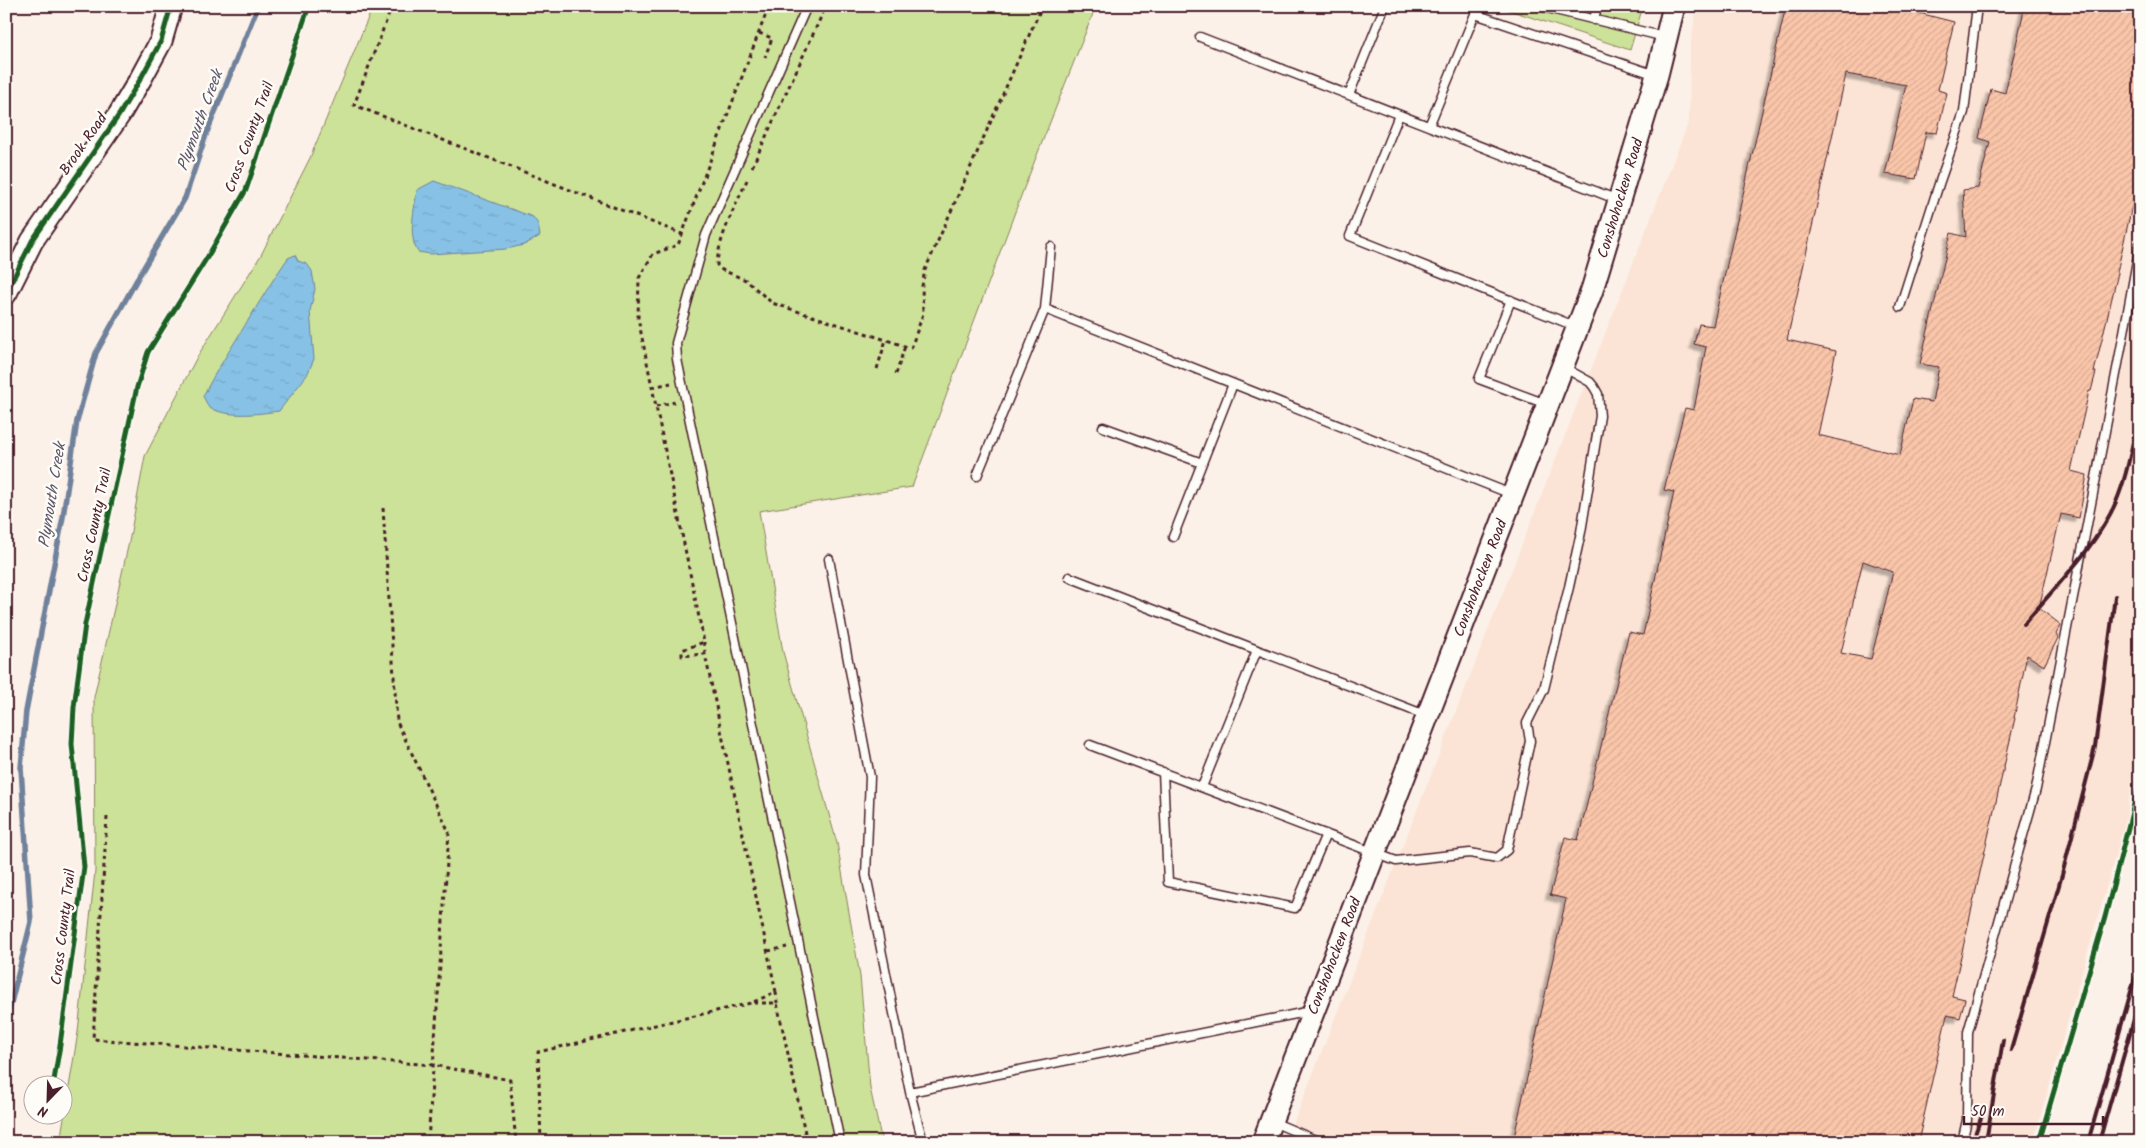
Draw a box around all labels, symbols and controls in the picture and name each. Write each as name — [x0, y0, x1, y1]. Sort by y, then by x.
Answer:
water label: Plymouth Creek — [171, 64, 231, 174]
street label: Cross County Trail — [219, 78, 281, 196]
street label: Brook Road — [54, 108, 114, 181]
street label: Conshohocken Road — [1591, 135, 1651, 261]
water label: Plymouth Creek — [32, 439, 73, 549]
street label: Cross County Trail — [71, 465, 119, 585]
street label: Conshohocken Road — [1447, 516, 1515, 641]
street label: Cross County Trail — [45, 867, 83, 986]
street label: Conshohocken Road — [1301, 894, 1369, 1019]
north arrow — [22, 1076, 72, 1126]
scale bar — [1964, 1093, 2102, 1125]
text: N — [35, 1099, 52, 1123]
text: 50 m — [1971, 1100, 2005, 1124]

